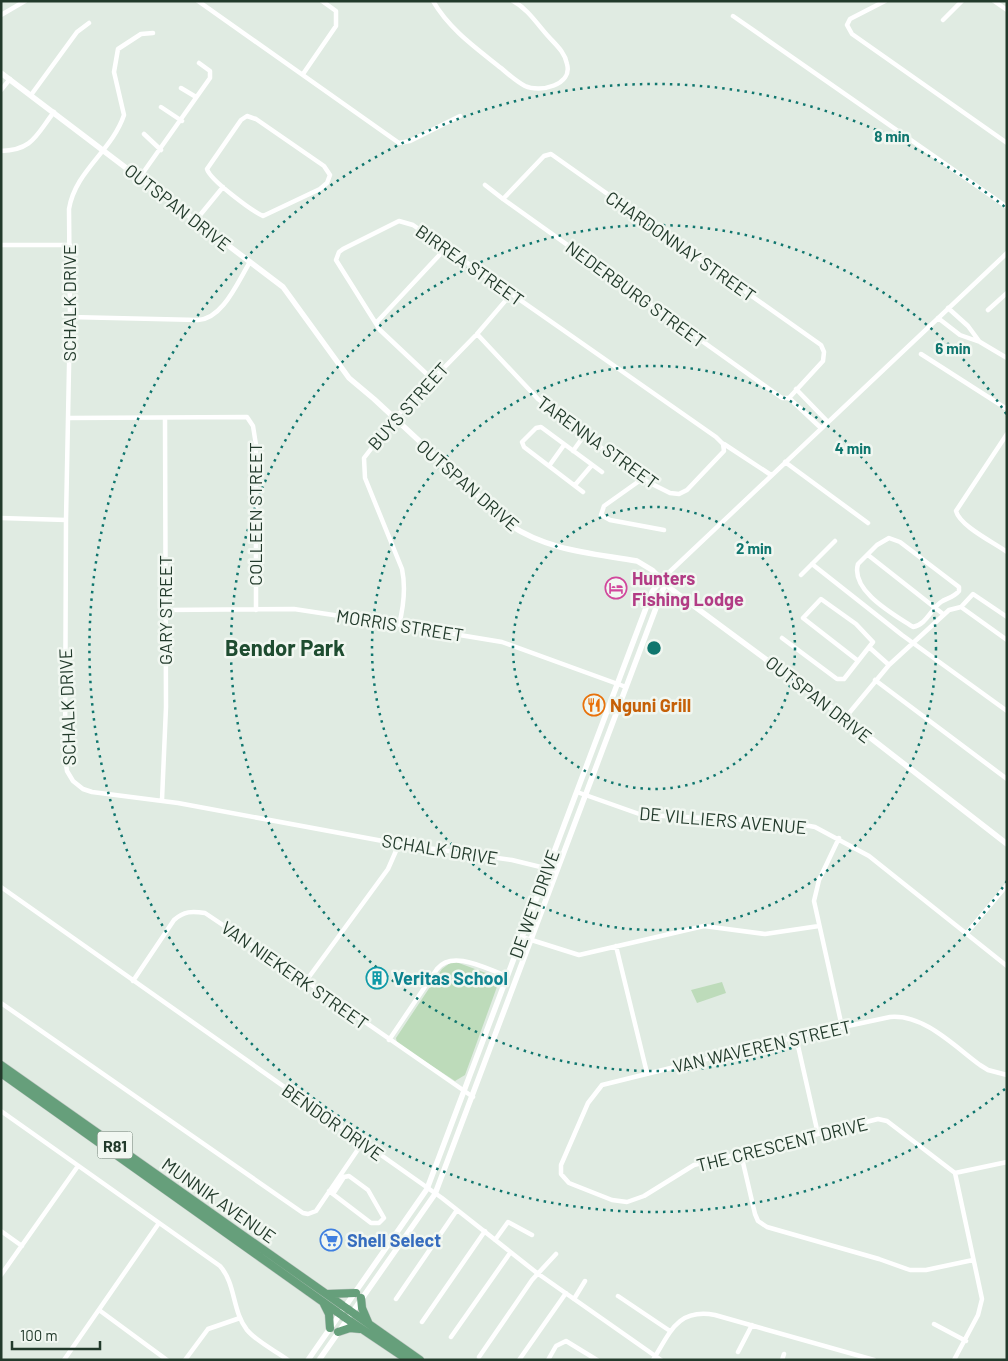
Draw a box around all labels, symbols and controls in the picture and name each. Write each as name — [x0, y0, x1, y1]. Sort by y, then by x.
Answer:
text: 8 min — [874, 127, 910, 145]
street label: OUTSPAN DRIVE — [121, 159, 235, 255]
street label: CHARDONNAY STREET — [602, 186, 760, 306]
street label: BIRREA STREET — [412, 220, 528, 310]
street label: NEDERBURG STREET — [562, 236, 710, 352]
street label: SCHALK DRIVE — [58, 244, 80, 362]
text: 6 min — [935, 339, 971, 357]
street label: BUYS STREET — [363, 358, 453, 454]
street label: TARENNA STREET — [533, 391, 663, 493]
street label: OUTSPAN DRIVE — [412, 435, 524, 535]
text: 4 min — [835, 439, 871, 457]
street label: COLLEEN STREET — [244, 442, 266, 586]
text: 2 min — [736, 539, 772, 557]
street label: GARY STREET — [154, 555, 176, 665]
place label: Hunters Fishing Lodge — [632, 567, 744, 610]
hotel icon: Hunters Fishing Lodge — [604, 576, 628, 600]
street label: MORRIS STREET — [335, 604, 465, 646]
district label: Bendor Park — [225, 634, 345, 660]
centre of rings — [645, 639, 663, 657]
street label: SCHALK DRIVE — [54, 648, 80, 766]
street label: OUTSPAN DRIVE — [762, 651, 876, 747]
restaurant icon: Nguni Grill — [582, 693, 606, 717]
place label: Nguni Grill — [610, 694, 691, 716]
street label: DE VILLIERS AVENUE — [638, 802, 808, 838]
street label: SCHALK DRIVE — [380, 829, 500, 869]
street label: DE WET DRIVE — [504, 847, 564, 961]
street label: VAN NIEKERK STREET — [217, 916, 373, 1034]
building icon: Veritas School — [365, 966, 389, 990]
place label: Veritas School — [393, 967, 508, 989]
street label: VAN WAVEREN STREET — [671, 1015, 853, 1077]
street label: BENDOR DRIVE — [278, 1079, 388, 1165]
street label: THE CRESCENT DRIVE — [694, 1112, 870, 1176]
road number: R81 — [98, 1132, 132, 1158]
street label: MUNNIK AVENUE — [158, 1153, 280, 1247]
supermarket icon: Shell Select — [319, 1228, 343, 1252]
place label: Shell Select — [347, 1229, 441, 1251]
scale bar — [12, 1318, 100, 1350]
text: 100 m — [20, 1326, 58, 1344]

